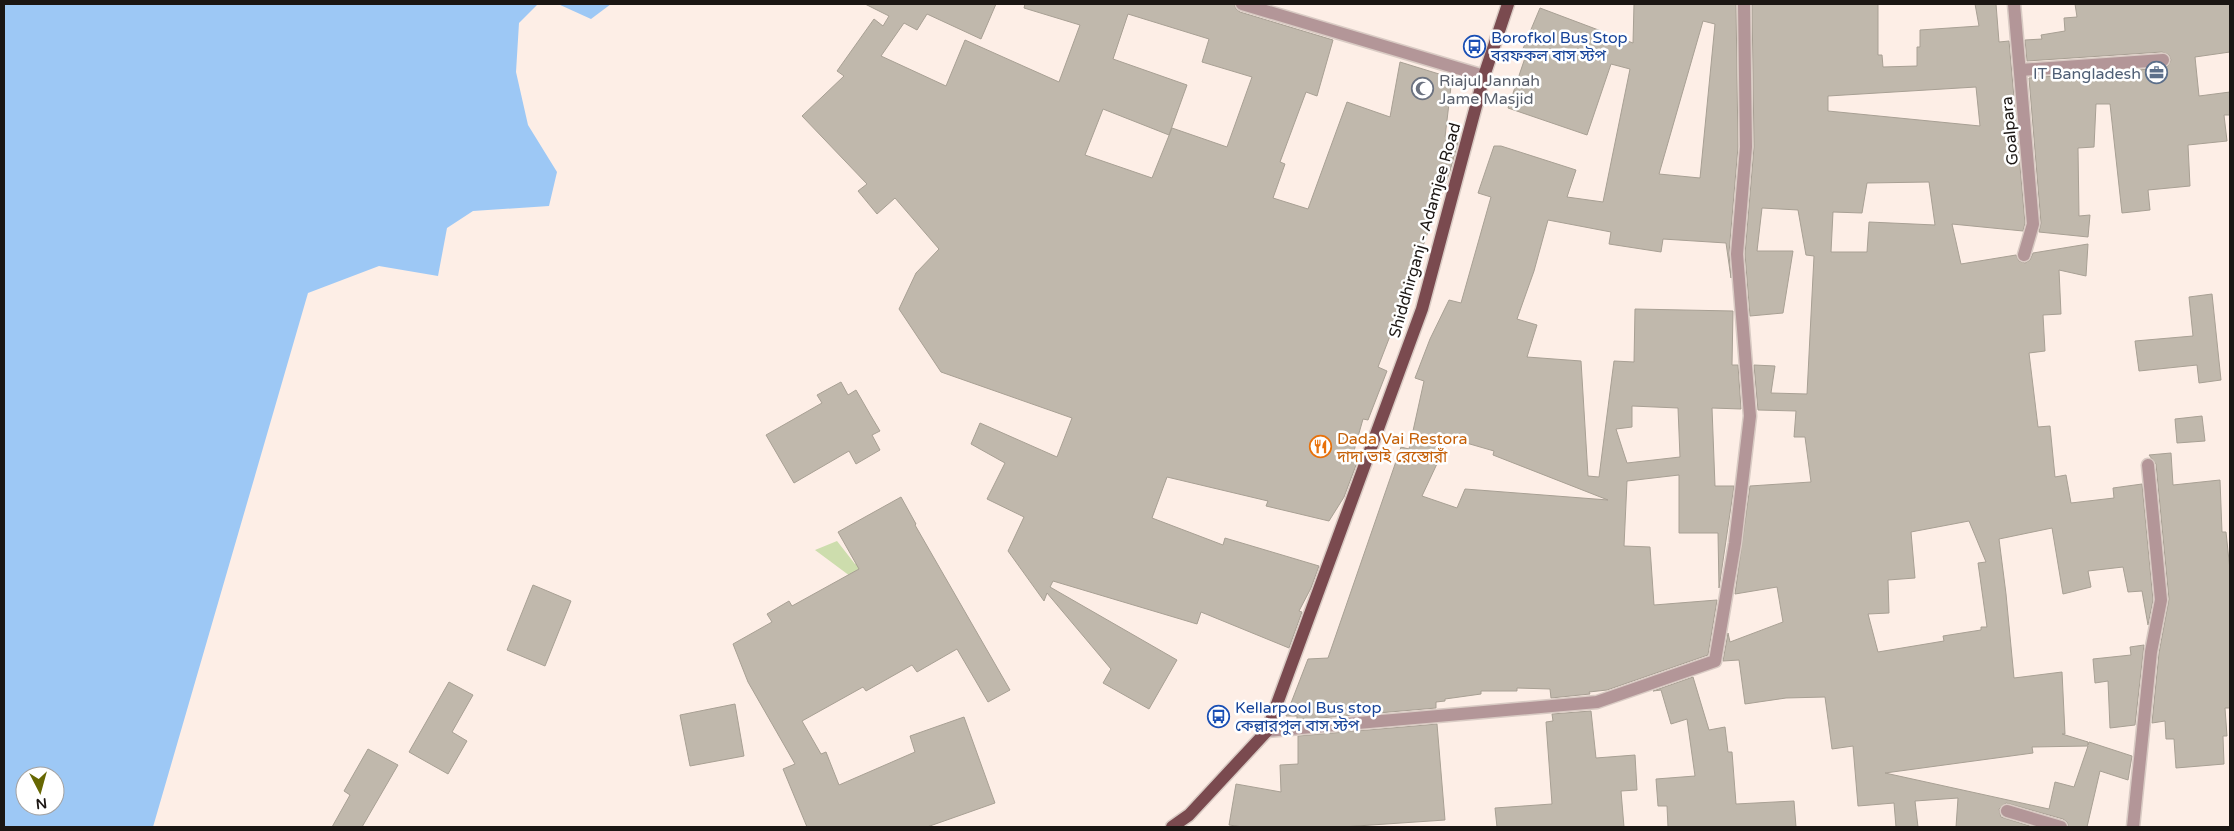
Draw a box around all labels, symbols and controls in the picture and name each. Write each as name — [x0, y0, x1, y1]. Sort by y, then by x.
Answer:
place label: Borofkol Bus Stop বরফকল বাস স্টপ — [1490, 28, 1628, 66]
bus stop icon: Borofkol Bus Stop বরফকল বাস স্টপ — [1463, 34, 1487, 58]
office icon: IT Bangladesh — [2145, 61, 2169, 85]
place label: IT Bangladesh — [2033, 64, 2141, 84]
place label: Riajul Jannah Jame Masjid — [1439, 71, 1540, 109]
mosque icon: Riajul Jannah Jame Masjid — [1411, 77, 1435, 101]
street label: Goalpara — [1997, 96, 2023, 166]
street label: Shiddhirganj - Adamjee Road — [1385, 120, 1465, 340]
place label: Dada Vai Restora দাদা ভাই রেস্তোরাঁ — [1336, 429, 1467, 467]
restaurant icon: Dada Vai Restora দাদা ভাই রেস্তোরাঁ — [1309, 435, 1333, 459]
place label: Kellarpool Bus stop কেল্লারপুল বাস স্টপ — [1235, 698, 1382, 736]
bus stop icon: Kellarpool Bus stop কেল্লারপুল বাস স্টপ — [1207, 704, 1231, 728]
north arrow — [15, 766, 65, 816]
text: N — [35, 794, 48, 812]

